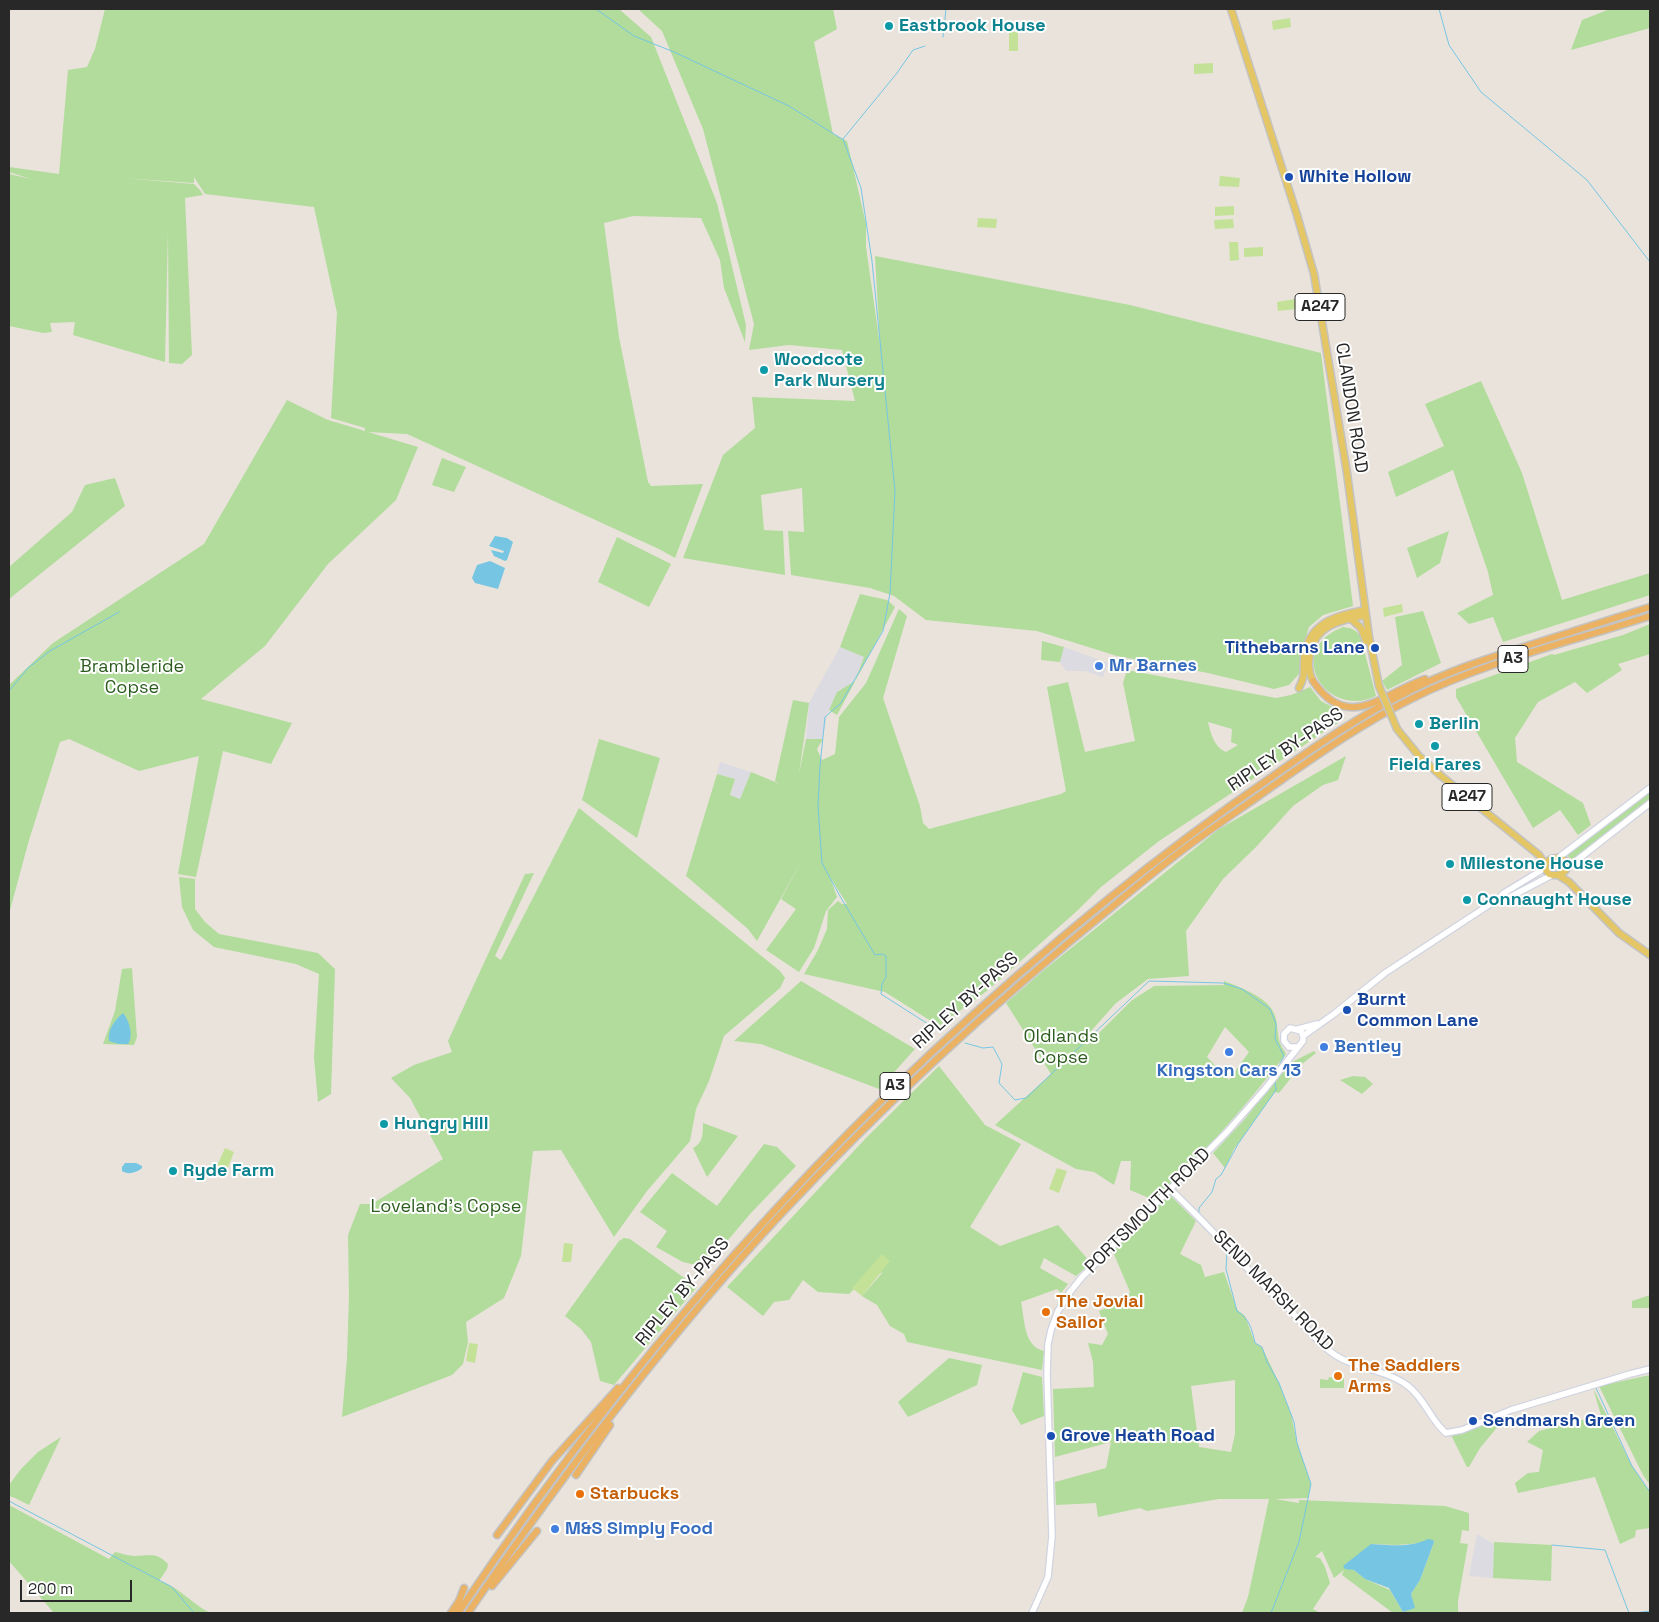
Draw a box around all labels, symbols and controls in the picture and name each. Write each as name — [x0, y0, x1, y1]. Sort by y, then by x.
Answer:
place label: Eastbrook House — [899, 15, 1046, 37]
marker: Eastbrook House — [883, 20, 895, 32]
place label: White Hollow — [1299, 166, 1411, 188]
marker: White Hollow — [1283, 171, 1295, 183]
road number: A247 — [1295, 294, 1345, 320]
street label: CLANDON ROAD — [1330, 341, 1372, 475]
place label: Woodcote Park Nursery — [774, 349, 885, 392]
marker: Woodcote Park Nursery — [758, 364, 770, 376]
place label: Tithebarns Lane — [1224, 637, 1365, 659]
marker: Tithebarns Lane — [1369, 642, 1381, 654]
road number: A3 — [1498, 646, 1528, 672]
place label: Mr Barnes — [1109, 655, 1197, 677]
park label: Brambleride Copse — [80, 656, 184, 699]
marker: Mr Barnes — [1093, 660, 1105, 672]
street label: RIPLEY BY-PASS — [1224, 703, 1348, 797]
place label: Berlin — [1429, 713, 1479, 735]
marker: Berlin — [1413, 718, 1425, 730]
marker: Field Fares — [1429, 740, 1441, 752]
place label: Field Fares — [1389, 754, 1481, 776]
road number: A247 — [1442, 784, 1492, 810]
place label: Milestone House — [1460, 853, 1604, 875]
marker: Milestone House — [1444, 858, 1456, 870]
place label: Connaught House — [1477, 889, 1632, 911]
marker: Connaught House — [1461, 894, 1473, 906]
street label: RIPLEY BY-PASS — [909, 948, 1023, 1054]
place label: Burnt Common Lane — [1357, 989, 1479, 1032]
marker: Burnt Common Lane — [1341, 1004, 1353, 1016]
park label: Oldlands Copse — [1024, 1026, 1098, 1068]
place label: Bentley — [1334, 1036, 1402, 1058]
marker: Bentley — [1318, 1041, 1330, 1053]
marker: Kingston Cars 13 — [1223, 1046, 1235, 1058]
place label: Kingston Cars 13 — [1157, 1060, 1301, 1082]
road number: A3 — [880, 1072, 910, 1100]
place label: Hungry Hill — [394, 1113, 488, 1135]
marker: Hungry Hill — [378, 1118, 390, 1130]
street label: PORTSMOUTH ROAD — [1081, 1144, 1215, 1278]
place label: Ryde Farm — [183, 1160, 274, 1182]
marker: Ryde Farm — [167, 1165, 179, 1177]
park label: Loveland's Copse — [371, 1196, 521, 1218]
street label: SEND MARSH ROAD — [1208, 1226, 1338, 1356]
street label: RIPLEY BY-PASS — [631, 1234, 735, 1350]
place label: The Jovial Sailor — [1056, 1291, 1144, 1334]
marker: The Jovial Sailor — [1040, 1306, 1052, 1318]
place label: The Saddlers Arms — [1348, 1355, 1460, 1398]
marker: The Saddlers Arms — [1332, 1370, 1344, 1382]
place label: Sendmarsh Green — [1483, 1410, 1635, 1432]
marker: Sendmarsh Green — [1467, 1415, 1479, 1427]
place label: Grove Heath Road — [1061, 1425, 1215, 1447]
marker: Grove Heath Road — [1045, 1430, 1057, 1442]
place label: Starbucks — [590, 1483, 679, 1505]
marker: Starbucks — [574, 1488, 586, 1500]
place label: M&S Simply Food — [565, 1518, 713, 1540]
marker: M&S Simply Food — [549, 1523, 561, 1535]
scale bar — [22, 1570, 135, 1602]
text: 200 m — [28, 1579, 73, 1598]

